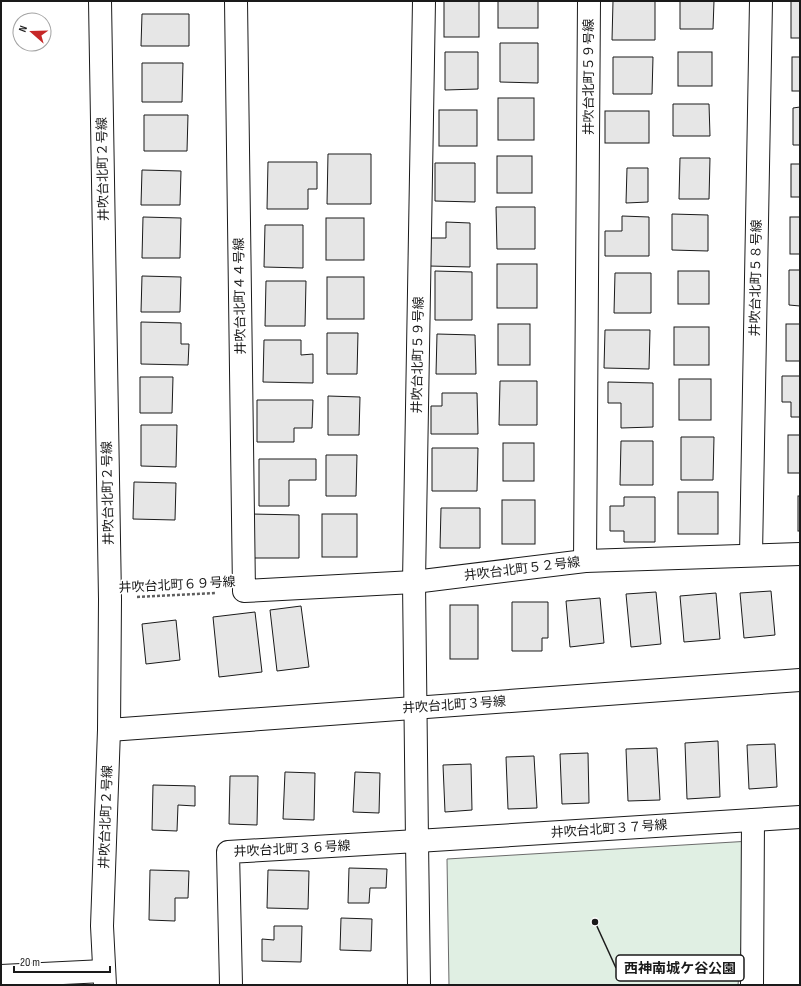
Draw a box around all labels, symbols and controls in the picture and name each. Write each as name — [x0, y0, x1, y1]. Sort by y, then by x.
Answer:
north arrow — [12, 12, 52, 52]
street label: 井吹台北町５９号線 — [581, 18, 597, 136]
text: N — [16, 24, 30, 34]
street label: 井吹台北町２号線 — [94, 117, 112, 221]
street label: 井吹台北町５８号線 — [747, 219, 765, 337]
street label: 井吹台北町４４号線 — [231, 237, 249, 355]
street label: 井吹台北町５９号線 — [409, 296, 427, 414]
street label: 井吹台北町２号線 — [99, 441, 117, 545]
street label: 井吹台北町５２号線 — [463, 554, 581, 584]
street label: 井吹台北町６９号線 — [118, 574, 236, 596]
street label: 井吹台北町３号線 — [402, 693, 506, 717]
street label: 井吹台北町２号線 — [96, 765, 116, 869]
street label: 井吹台北町３７号線 — [550, 817, 668, 841]
street label: 井吹台北町３６号線 — [233, 838, 351, 860]
scale bar — [14, 948, 110, 974]
text: 20 m — [20, 955, 40, 970]
callout: 西神南城ケ谷公園 — [616, 955, 744, 981]
text: 西神南城ケ谷公園 — [624, 960, 736, 977]

